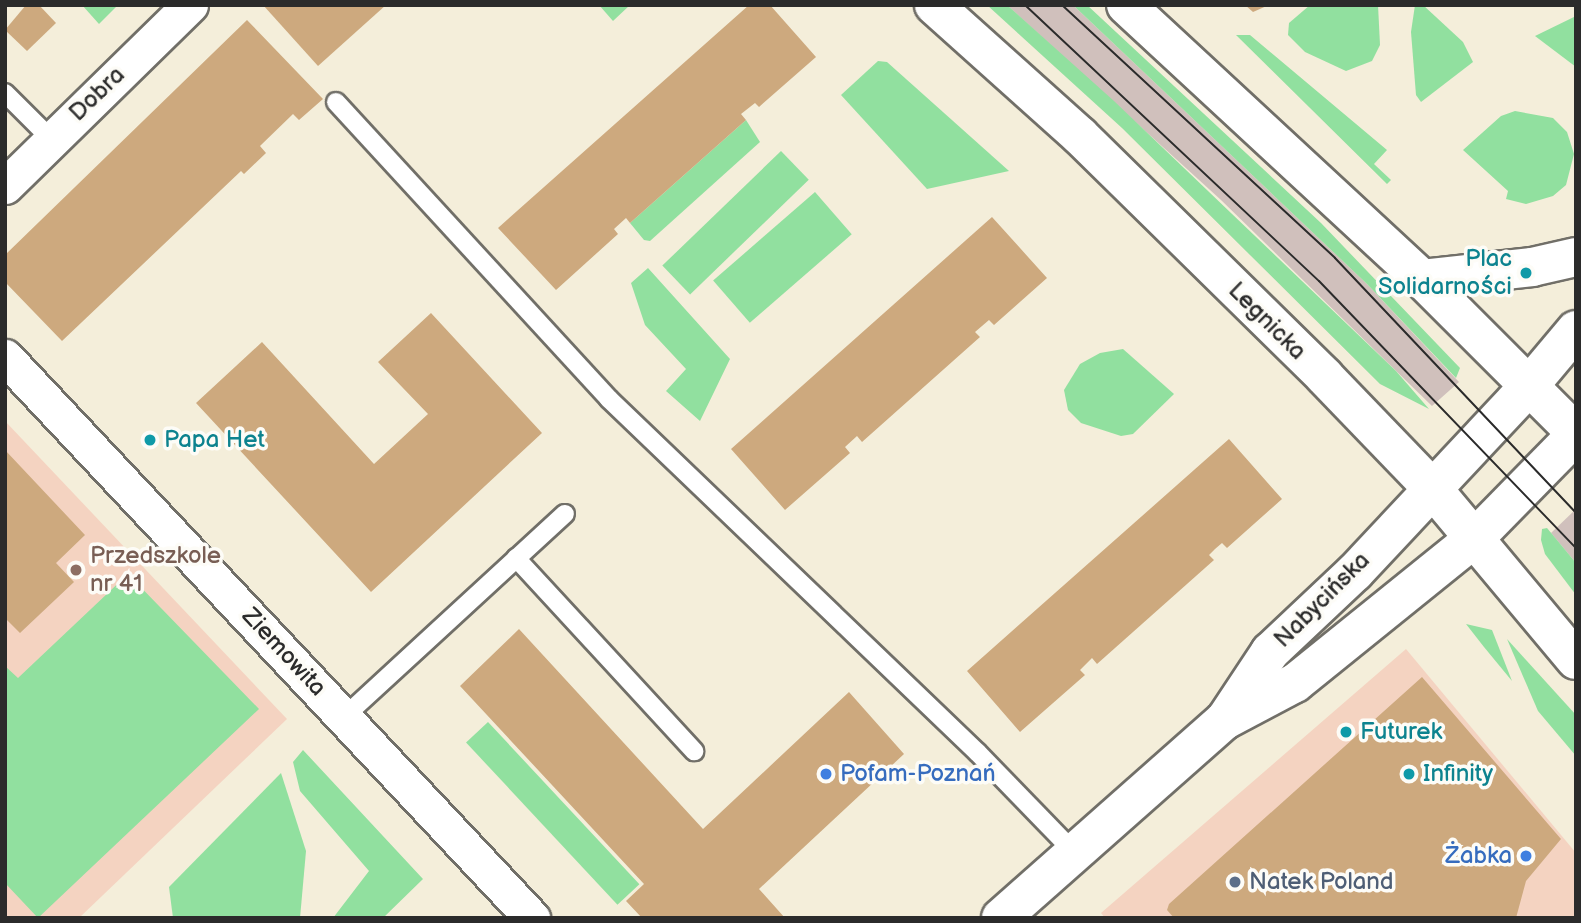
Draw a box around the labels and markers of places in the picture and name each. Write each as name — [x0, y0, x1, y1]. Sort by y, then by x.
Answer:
place label: Plac Solidarności — [1378, 245, 1512, 301]
marker: Plac Solidarności — [1518, 265, 1534, 281]
place label: Papa Het — [164, 426, 265, 454]
marker: Papa Het — [142, 432, 158, 448]
place label: Przedszkole nr 41 — [90, 542, 221, 598]
marker: Przedszkole nr 41 — [68, 562, 84, 578]
place label: Futurek — [1360, 718, 1442, 746]
marker: Futurek — [1338, 724, 1354, 740]
place label: Pofam-Poznań — [840, 760, 996, 788]
place label: Infinity — [1423, 760, 1493, 788]
marker: Pofam-Poznań — [818, 766, 834, 782]
marker: Infinity — [1401, 766, 1417, 782]
place label: Żabka — [1445, 842, 1512, 870]
marker: Żabka — [1518, 848, 1534, 864]
place label: Natek Poland — [1249, 868, 1394, 896]
marker: Natek Poland — [1227, 874, 1243, 890]

